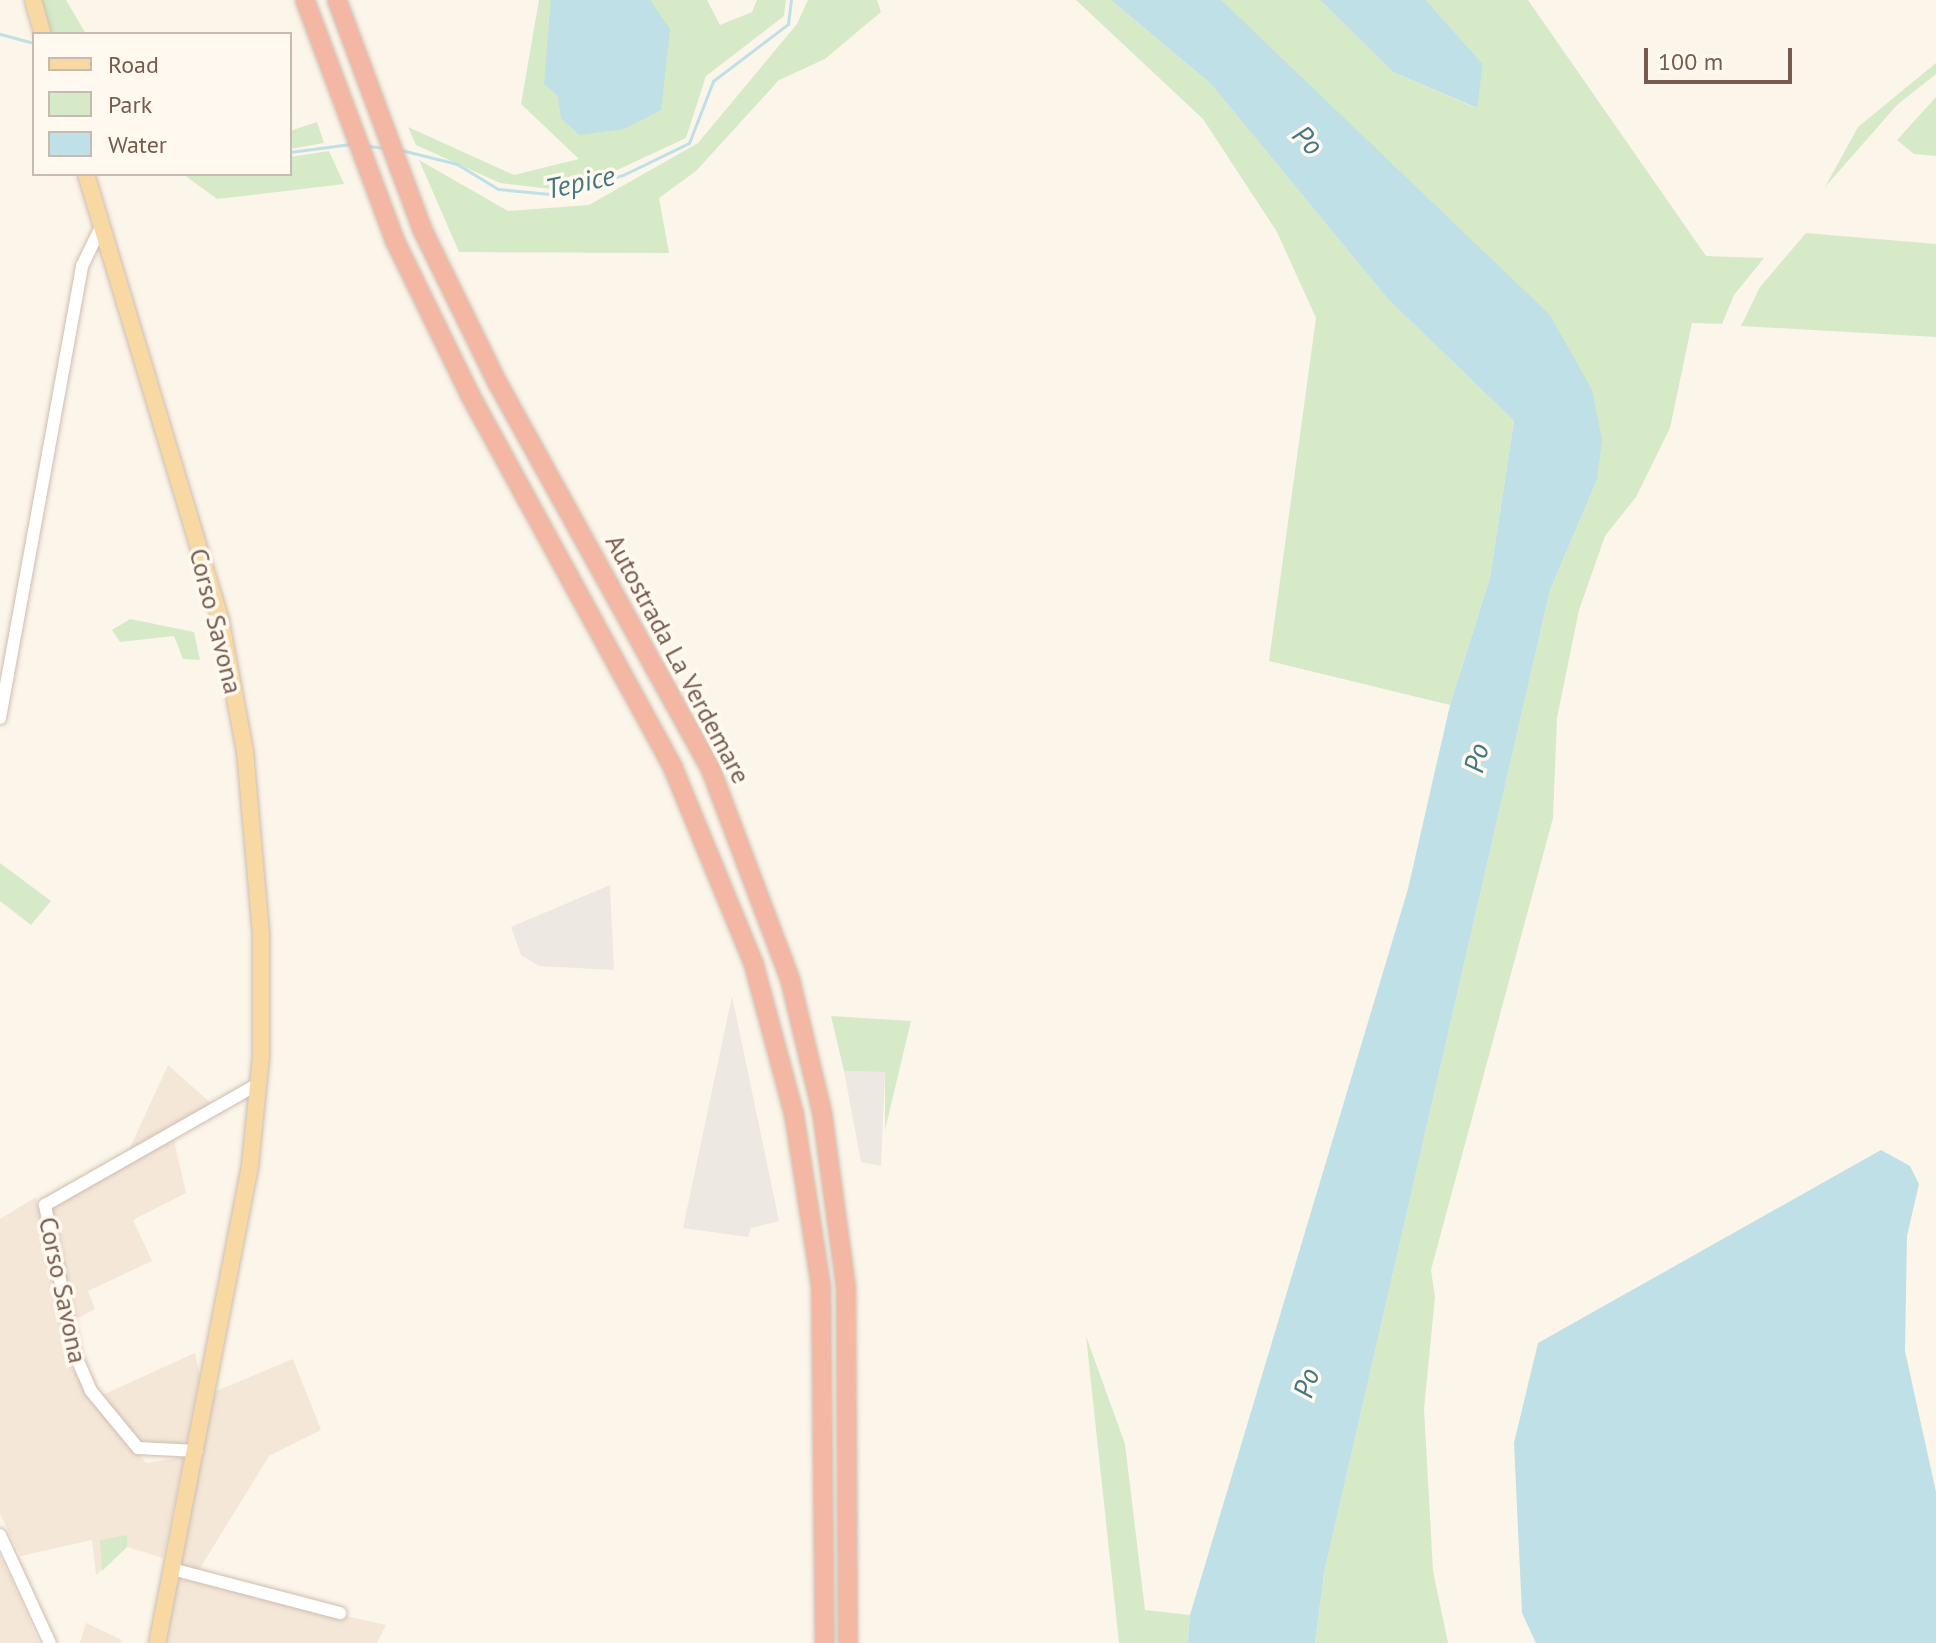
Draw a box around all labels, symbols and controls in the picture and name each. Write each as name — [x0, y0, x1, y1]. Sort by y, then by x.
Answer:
legend — [32, 32, 292, 176]
scale bar — [1648, 32, 1796, 82]
text: 100 m — [1658, 46, 1723, 77]
text: Road — [108, 49, 159, 80]
text: Park — [108, 89, 152, 120]
water label: Po — [1286, 118, 1330, 162]
text: Water — [108, 129, 167, 160]
water label: Tepice — [542, 158, 618, 206]
street label: Autostrada La Verdemare — [599, 529, 757, 789]
street label: Corso Savona — [183, 545, 249, 697]
water label: Po — [1456, 740, 1496, 776]
street label: Corso Savona — [32, 1214, 94, 1366]
water label: Po — [1286, 1365, 1326, 1401]

